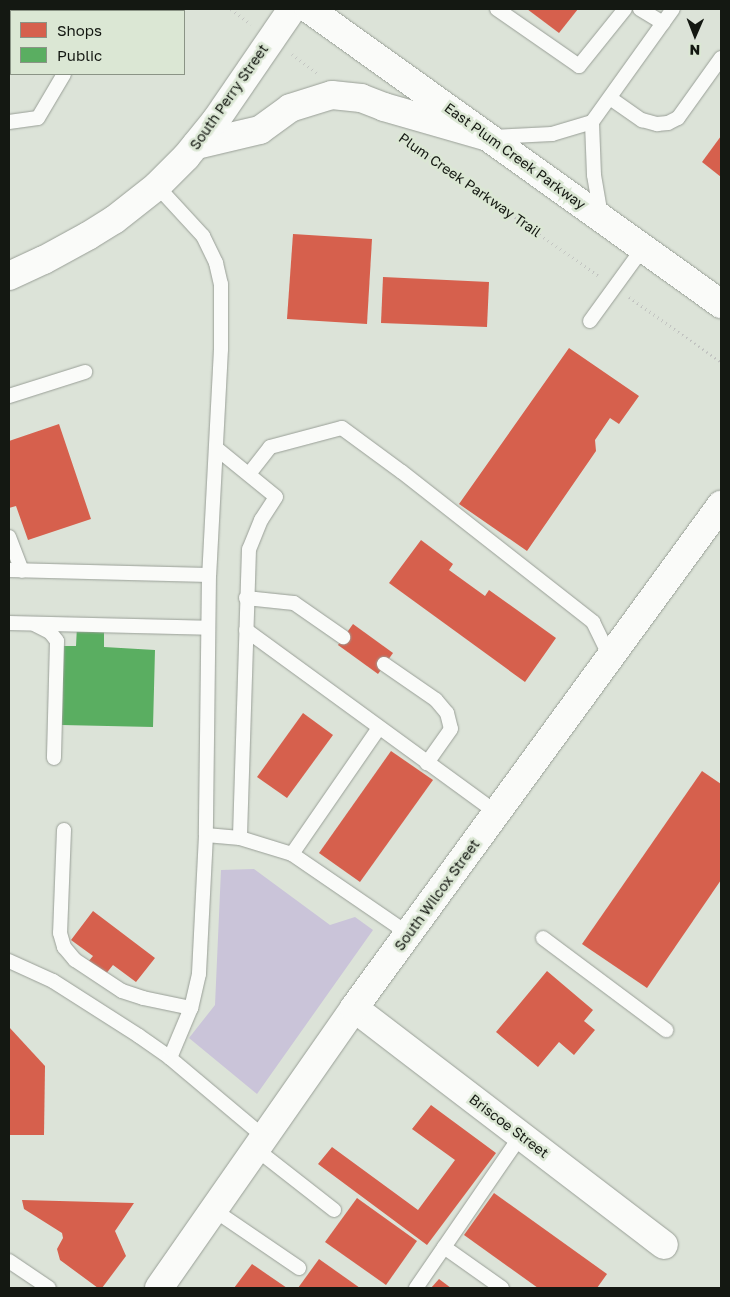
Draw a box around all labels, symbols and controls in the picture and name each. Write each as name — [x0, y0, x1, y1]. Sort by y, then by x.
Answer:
legend — [10, 10, 185, 75]
north arrow — [670, 10, 720, 60]
text: Shops — [57, 21, 102, 39]
street label: South Perry Street — [186, 41, 272, 153]
text: N — [689, 42, 700, 59]
text: Public — [57, 46, 102, 64]
street label: East Plum Creek Parkway — [441, 99, 589, 213]
street label: Plum Creek Parkway Trail — [396, 129, 544, 241]
street label: South Wilcox Street — [391, 836, 483, 954]
street label: Briscoe Street — [466, 1091, 552, 1161]

